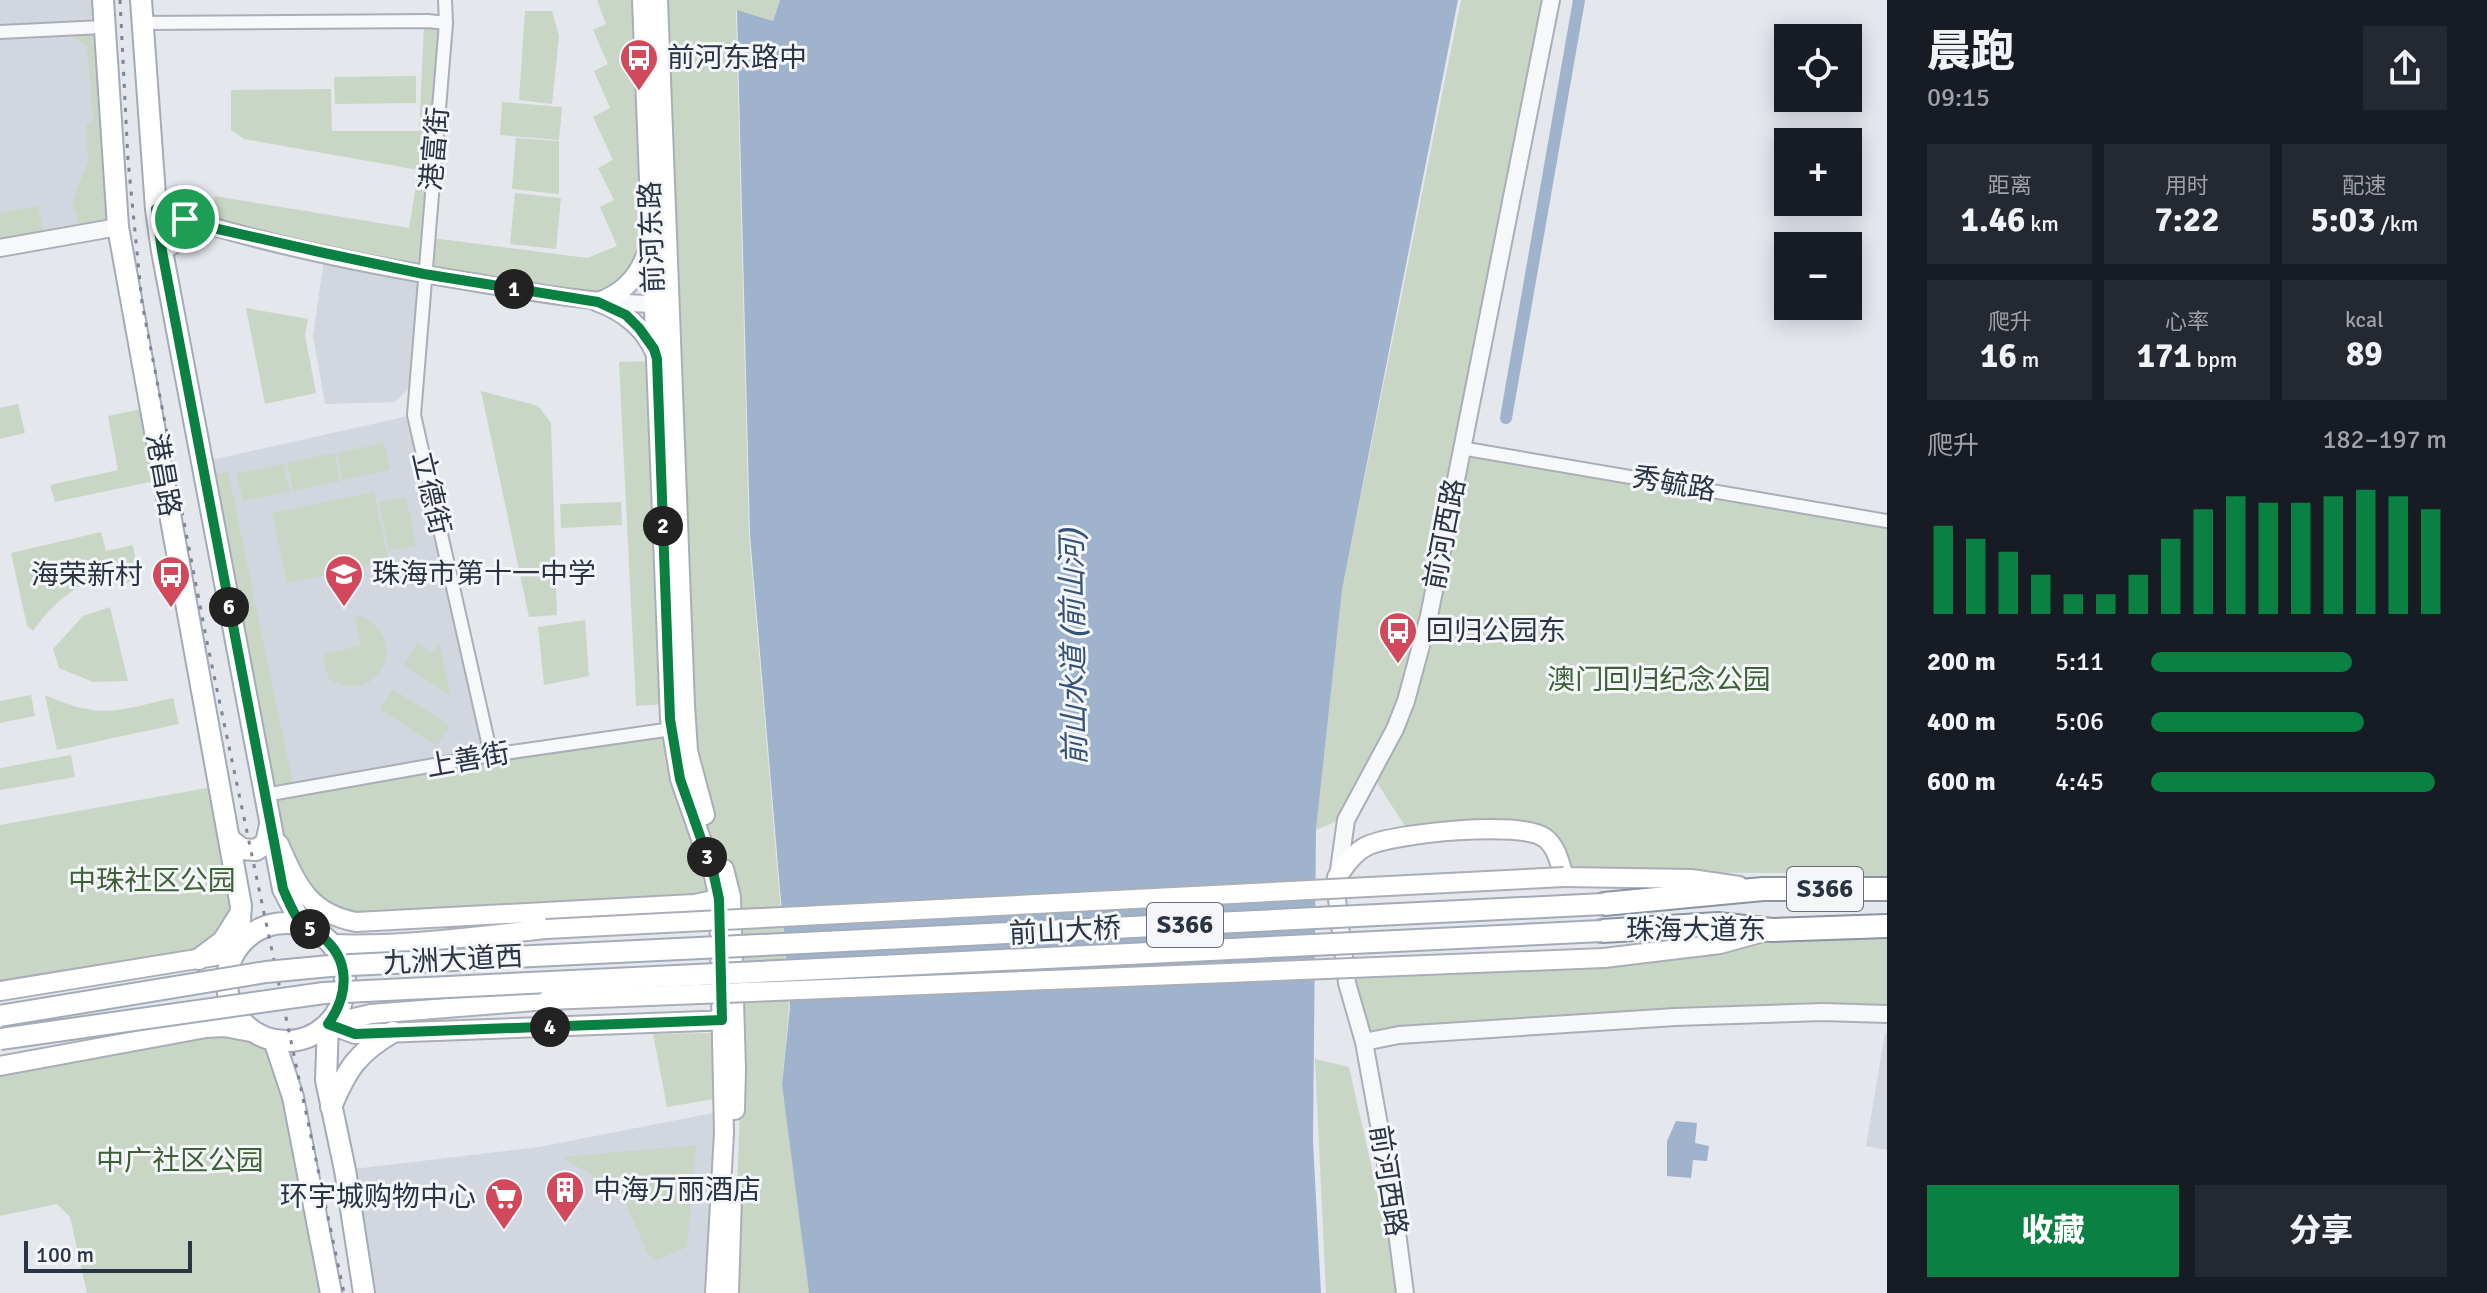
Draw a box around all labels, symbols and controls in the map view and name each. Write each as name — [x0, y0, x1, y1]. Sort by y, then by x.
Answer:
map controls — [1774, 24, 1862, 320]
button: locate — [1774, 24, 1862, 112]
text: 晨跑 — [1927, 25, 2015, 79]
button: share — [2363, 26, 2447, 110]
bus stop icon: 前河东路中 — [618, 37, 660, 92]
place label: 前河东路中 — [667, 41, 807, 75]
text: 09:15 — [1927, 82, 1990, 114]
street label: 港富街 — [414, 106, 456, 192]
button: + — [1774, 128, 1862, 216]
text: 距离 — [1988, 172, 2032, 199]
text: 用时 — [2165, 172, 2209, 199]
text: 配速 — [2342, 172, 2386, 199]
street label: 前河东路 — [633, 180, 671, 294]
pin — [151, 185, 219, 253]
icon: arrive — [163, 197, 207, 241]
text: 1.46 — [1961, 199, 2025, 241]
text: 7:22 — [2154, 199, 2220, 241]
text: 5:03 — [2310, 199, 2376, 241]
text: km — [2025, 210, 2059, 237]
text: /km — [2376, 210, 2418, 237]
button: − — [1774, 232, 1862, 320]
pin: 1 — [494, 269, 534, 309]
text: 1 — [508, 275, 520, 302]
text: kcal — [2345, 306, 2384, 333]
text: 爬升 — [1988, 308, 2032, 335]
text: 心率 — [2165, 308, 2209, 335]
text: 89 — [2346, 333, 2383, 375]
text: 16 — [1980, 335, 2017, 377]
text: 171 — [2137, 335, 2192, 377]
text: m — [2017, 346, 2039, 373]
text: bpm — [2192, 346, 2237, 373]
text: 182–197 m — [2323, 424, 2447, 456]
text: 爬升 — [1927, 430, 1979, 462]
street label: 港昌路 — [139, 431, 187, 519]
street label: 立德街 — [405, 448, 457, 538]
street label: 秀毓路 — [1630, 460, 1718, 508]
street label: 前河西路 — [1418, 476, 1472, 592]
pin: 2 — [643, 506, 683, 546]
text: 2 — [657, 512, 669, 539]
water label: 前山水道 (前山河) — [1053, 527, 1095, 766]
school or university icon: 珠海市第十一中学 — [323, 553, 365, 608]
bus stop icon: 海荣新村 — [150, 554, 192, 609]
place label: 珠海市第十一中学 — [372, 557, 596, 591]
place label: 海荣新村 — [31, 558, 143, 592]
pin: 6 — [209, 587, 249, 627]
text: 6 — [223, 593, 235, 620]
bus stop icon: 回归公园东 — [1377, 610, 1419, 665]
place label: 回归公园东 — [1426, 614, 1566, 648]
text: 200 m — [1927, 646, 1996, 678]
text: 5:11 — [2055, 646, 2104, 678]
park label: 澳门回归纪念公园 — [1547, 663, 1771, 697]
text: 400 m — [1927, 706, 1996, 738]
text: 5:06 — [2055, 706, 2104, 738]
street label: 上善街 — [424, 736, 512, 784]
text: 600 m — [1927, 766, 1996, 798]
text: 4:45 — [2055, 766, 2104, 798]
pin: 3 — [687, 837, 727, 877]
text: 3 — [701, 843, 713, 870]
park label: 中珠社区公园 — [68, 864, 236, 898]
road number: S366 — [1787, 867, 1863, 911]
road number: S366 — [1147, 903, 1223, 947]
pin: 5 — [290, 909, 330, 949]
street label: 前山大桥 — [1008, 911, 1122, 951]
street label: 珠海大道东 — [1626, 913, 1766, 947]
text: 5 — [304, 915, 316, 942]
street label: 九洲大道西 — [382, 939, 524, 981]
pin: 4 — [530, 1007, 570, 1047]
text: 4 — [544, 1013, 556, 1040]
street label: 前河西路 — [1362, 1123, 1414, 1239]
park label: 中广社区公园 — [96, 1144, 264, 1178]
building icon: 中海万丽酒店 — [544, 1169, 586, 1224]
place label: 中海万丽酒店 — [593, 1173, 761, 1207]
supermarket icon: 环宇城购物中心 — [483, 1176, 525, 1231]
place label: 环宇城购物中心 — [280, 1180, 476, 1214]
button: 收藏 — [1927, 1185, 2179, 1277]
button: 分享 — [2195, 1185, 2447, 1277]
scale bar — [24, 1237, 192, 1273]
text: 100 m — [36, 1241, 94, 1268]

